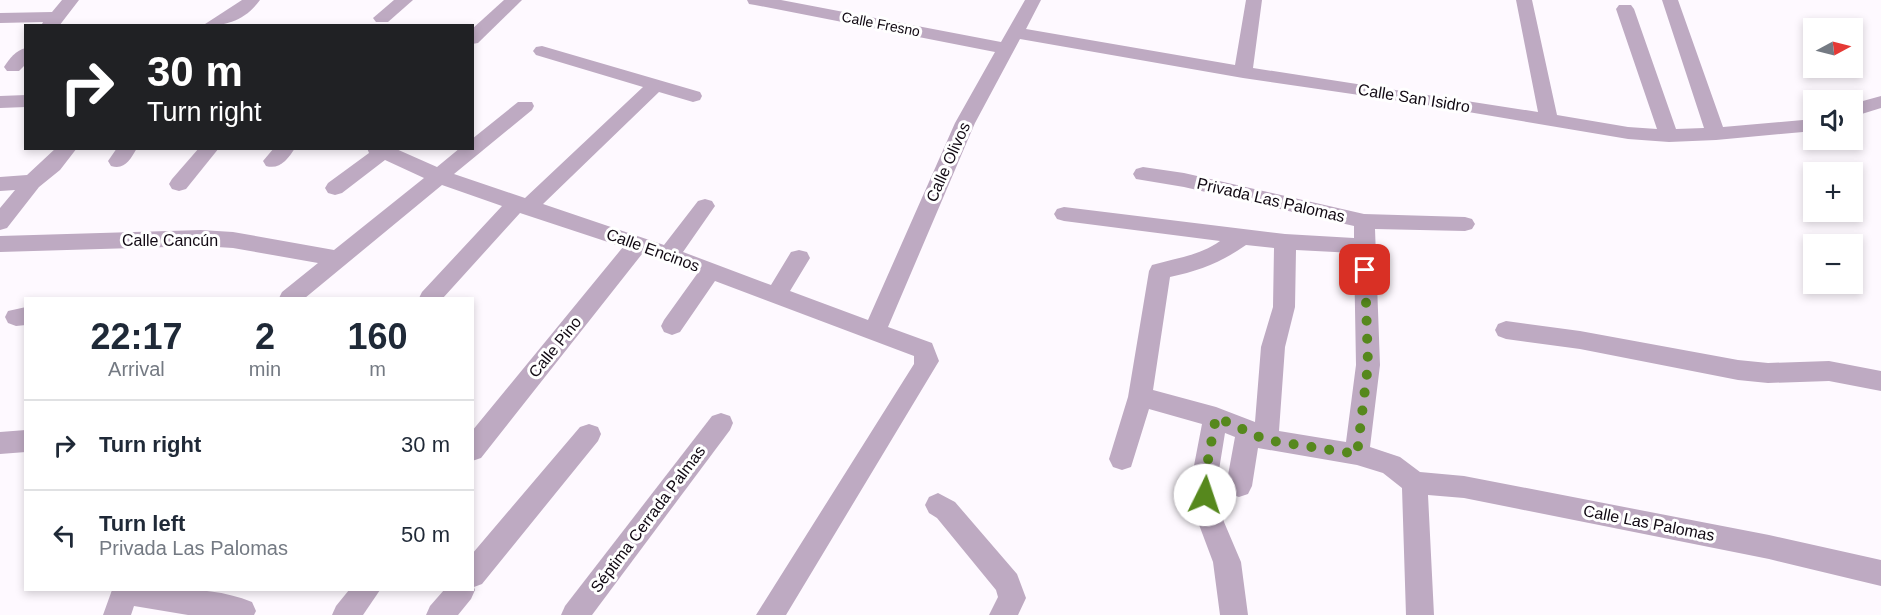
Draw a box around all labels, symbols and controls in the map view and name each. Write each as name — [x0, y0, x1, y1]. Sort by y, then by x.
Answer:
street label: Calle Fresno — [841, 9, 922, 39]
north arrow — [1803, 18, 1863, 78]
map controls — [1803, 18, 1863, 294]
icon: right — [48, 48, 126, 126]
text: 30 m — [147, 48, 243, 95]
street label: Calle San Isidro — [1357, 81, 1471, 115]
button: sound — [1803, 90, 1863, 150]
text: Turn right — [147, 97, 262, 127]
street label: Calle Olivos — [923, 120, 973, 204]
button: + — [1803, 162, 1863, 222]
street label: Privada Las Palomas — [1195, 175, 1347, 225]
street label: Calle Encinos — [604, 225, 702, 275]
street label: Calle Cancún — [122, 232, 218, 249]
button: − — [1803, 234, 1863, 294]
pin — [1339, 244, 1390, 295]
icon: arrive — [1348, 253, 1381, 286]
street label: Calle Pino — [525, 313, 585, 381]
text: 22:17 — [90, 316, 182, 357]
text: 2 — [255, 316, 275, 357]
text: 160 — [347, 316, 408, 357]
text: Arrival — [108, 358, 165, 380]
text: min — [249, 358, 281, 380]
text: m — [369, 358, 386, 380]
icon: right — [48, 429, 81, 462]
text: Turn right — [99, 432, 201, 457]
text: 30 m — [401, 432, 450, 457]
street label: Séptima Cerrada Palmas — [587, 443, 709, 595]
position arrow — [1173, 463, 1237, 527]
street label: Calle Las Palomas — [1582, 502, 1716, 544]
text: Turn left — [99, 511, 185, 536]
icon: left — [48, 519, 81, 552]
text: 50 m — [401, 522, 450, 547]
text: Privada Las Palomas — [99, 537, 288, 559]

